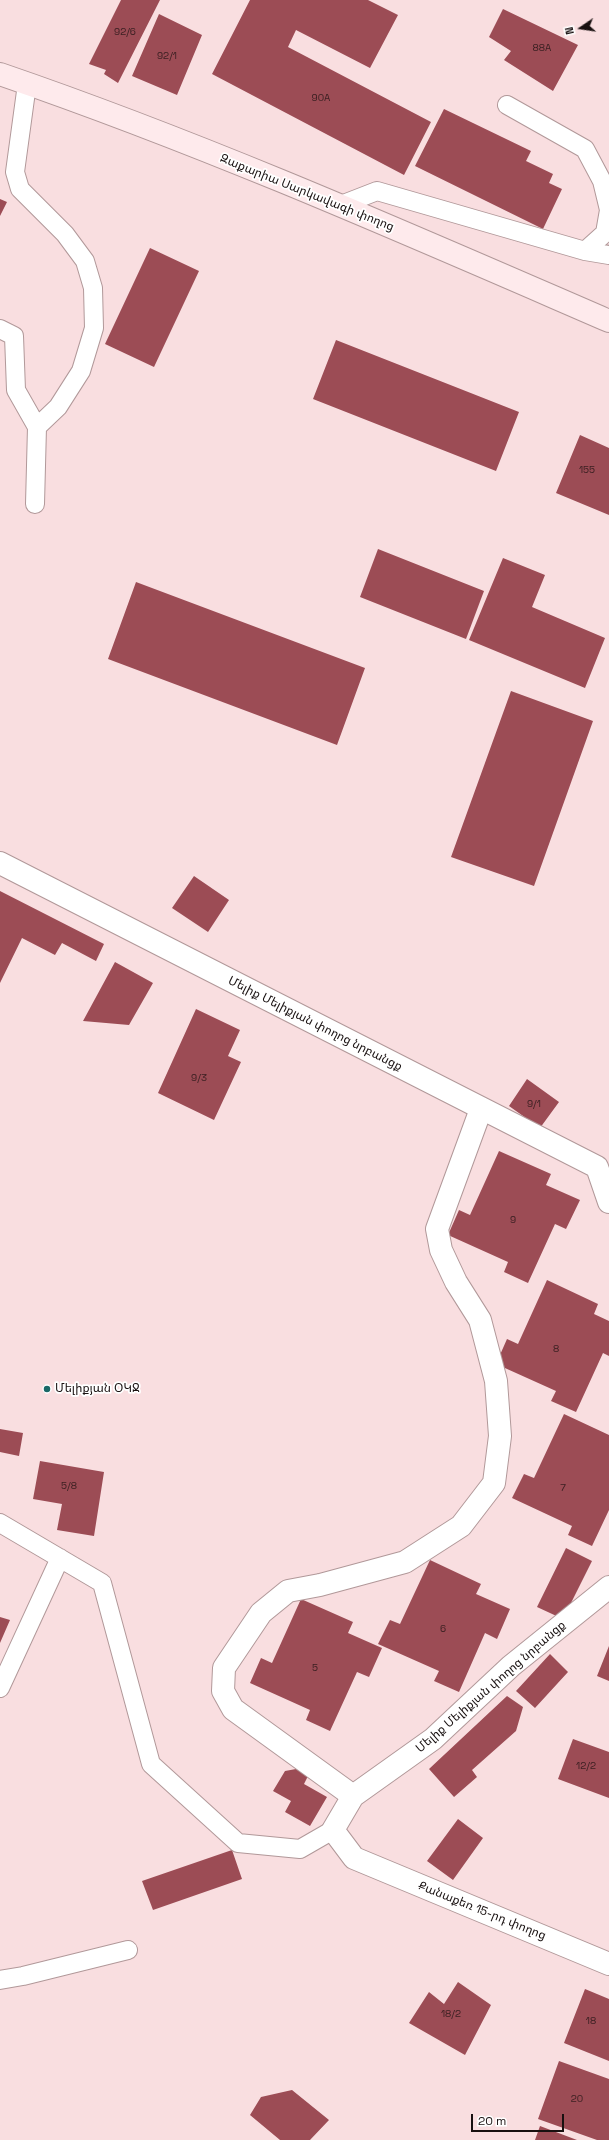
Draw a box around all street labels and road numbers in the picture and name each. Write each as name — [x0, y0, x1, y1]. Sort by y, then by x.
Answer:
street label: Զաքարիա Սարկավագի փողոց — [218, 151, 396, 235]
street label: Մելիք Մելիքյան փողոց նրբանցք — [225, 974, 405, 1074]
street label: Մելիք Մելիքյան փողոց նրբանցք — [413, 1618, 569, 1756]
street label: Քանաքեռ 15-րդ փողոց — [416, 1879, 548, 1943]

